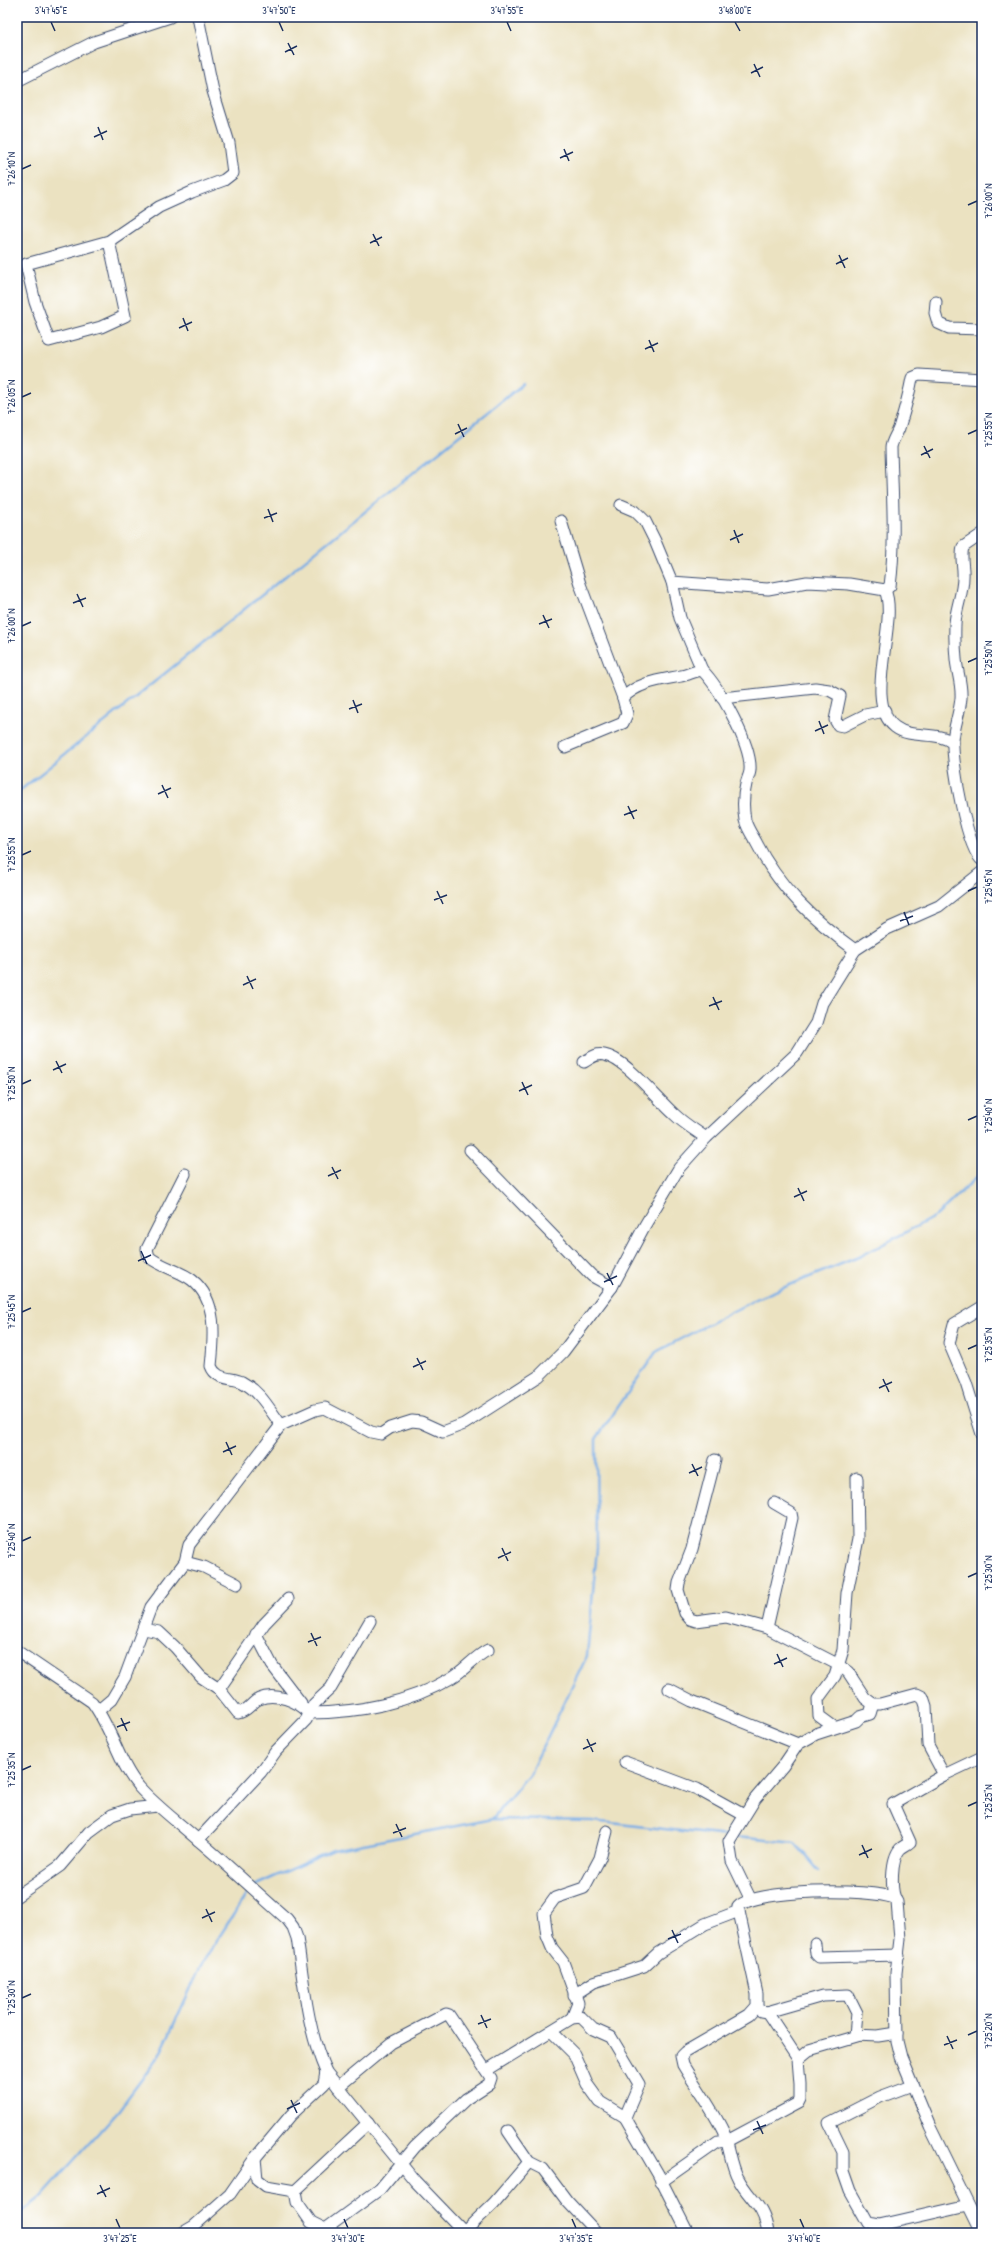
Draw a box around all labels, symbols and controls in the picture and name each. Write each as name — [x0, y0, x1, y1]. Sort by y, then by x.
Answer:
text: 3°47'45"E — [35, 4, 68, 17]
text: 3°47'50"E — [262, 4, 296, 17]
text: 3°47'55"E — [490, 4, 524, 17]
text: 3°48'00"E — [719, 4, 752, 17]
text: 7°26'10"N — [5, 152, 18, 186]
text: 7°26'00"N — [982, 184, 995, 218]
text: 7°26'05"N — [5, 380, 18, 414]
text: 7°25'55"N — [982, 413, 995, 447]
text: 7°26'00"N — [5, 609, 18, 643]
text: 7°25'50"N — [982, 641, 995, 675]
text: 7°25'55"N — [5, 838, 18, 872]
text: 7°25'45"N — [982, 870, 995, 904]
text: 7°25'50"N — [5, 1067, 18, 1101]
text: 7°25'40"N — [982, 1099, 995, 1133]
text: 7°25'45"N — [5, 1295, 18, 1329]
text: 7°25'35"N — [982, 1328, 995, 1362]
text: 7°25'40"N — [5, 1524, 18, 1558]
text: 7°25'30"N — [982, 1555, 995, 1591]
text: 7°25'35"N — [5, 1753, 18, 1787]
text: 7°25'25"N — [982, 1784, 995, 1820]
text: 7°25'30"N — [5, 1980, 18, 2016]
text: 7°25'20"N — [982, 2013, 995, 2049]
text: 3°47'25"E — [103, 2232, 137, 2245]
text: 3°47'30"E — [331, 2232, 365, 2245]
text: 3°47'35"E — [559, 2232, 593, 2245]
text: 3°47'40"E — [788, 2232, 821, 2245]

